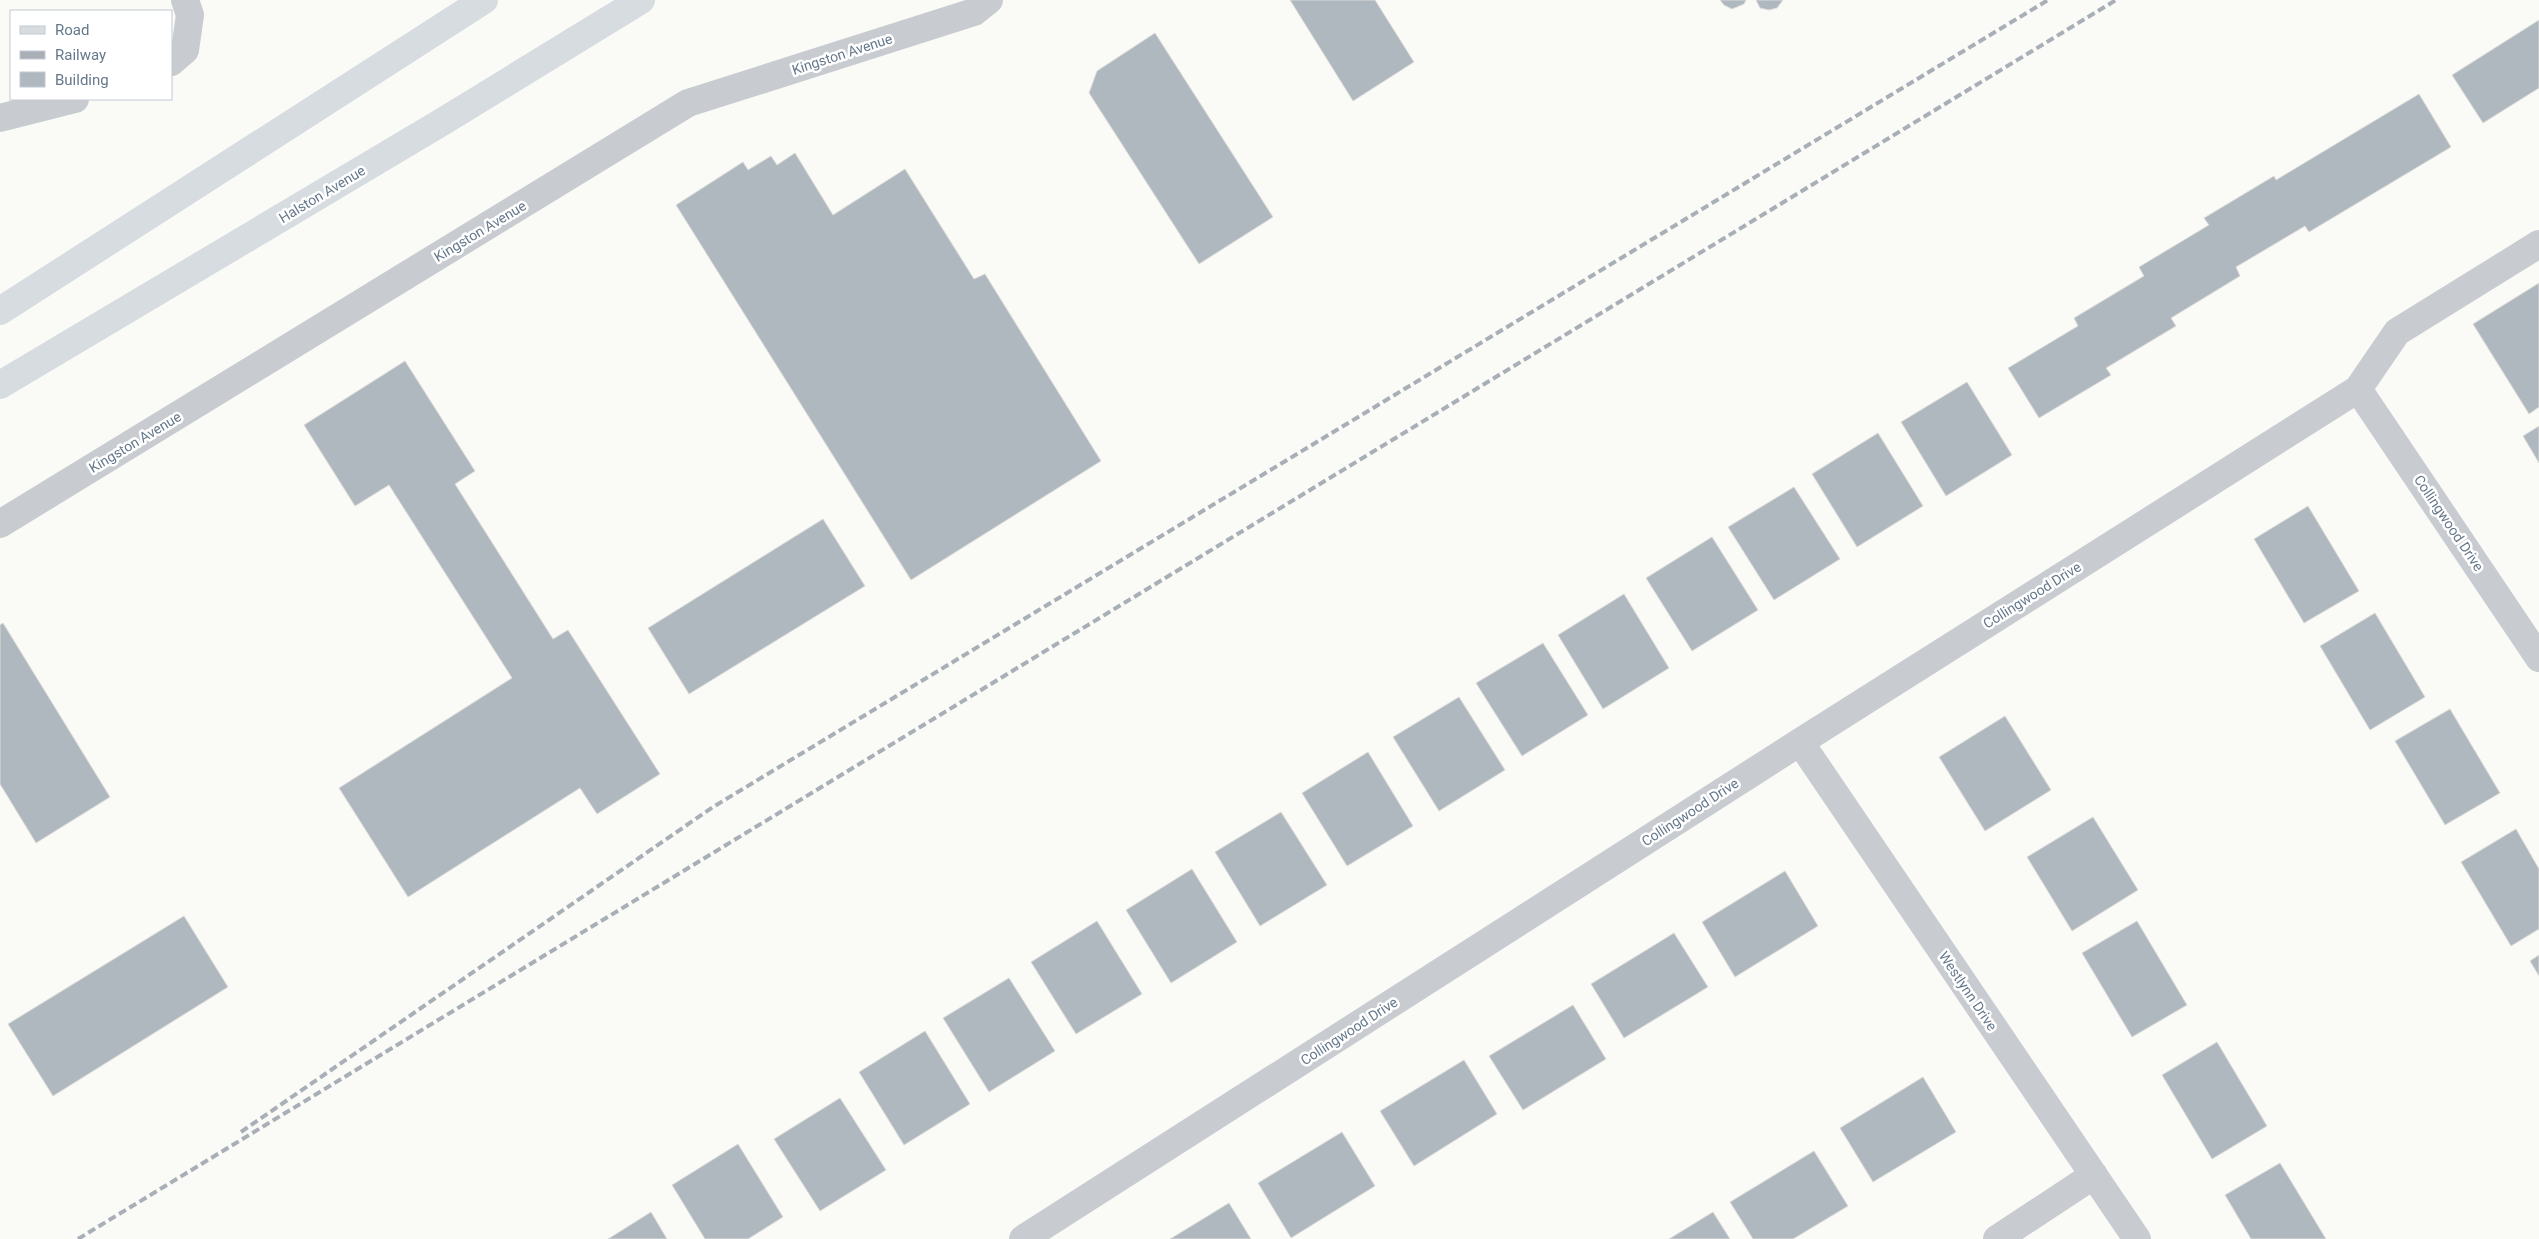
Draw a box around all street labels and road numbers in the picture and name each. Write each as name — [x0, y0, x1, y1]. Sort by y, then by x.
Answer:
street label: Kingston Avenue — [790, 30, 894, 78]
street label: Halston Avenue — [276, 162, 368, 226]
street label: Kingston Avenue — [431, 197, 529, 265]
street label: Kingston Avenue — [86, 408, 184, 476]
street label: Collingwood Drive — [2411, 472, 2487, 574]
street label: Collingwood Drive — [1980, 558, 2084, 632]
street label: Collingwood Drive — [1639, 775, 1741, 849]
street label: Westlynn Drive — [1936, 948, 2000, 1034]
street label: Collingwood Drive — [1298, 994, 1400, 1068]

